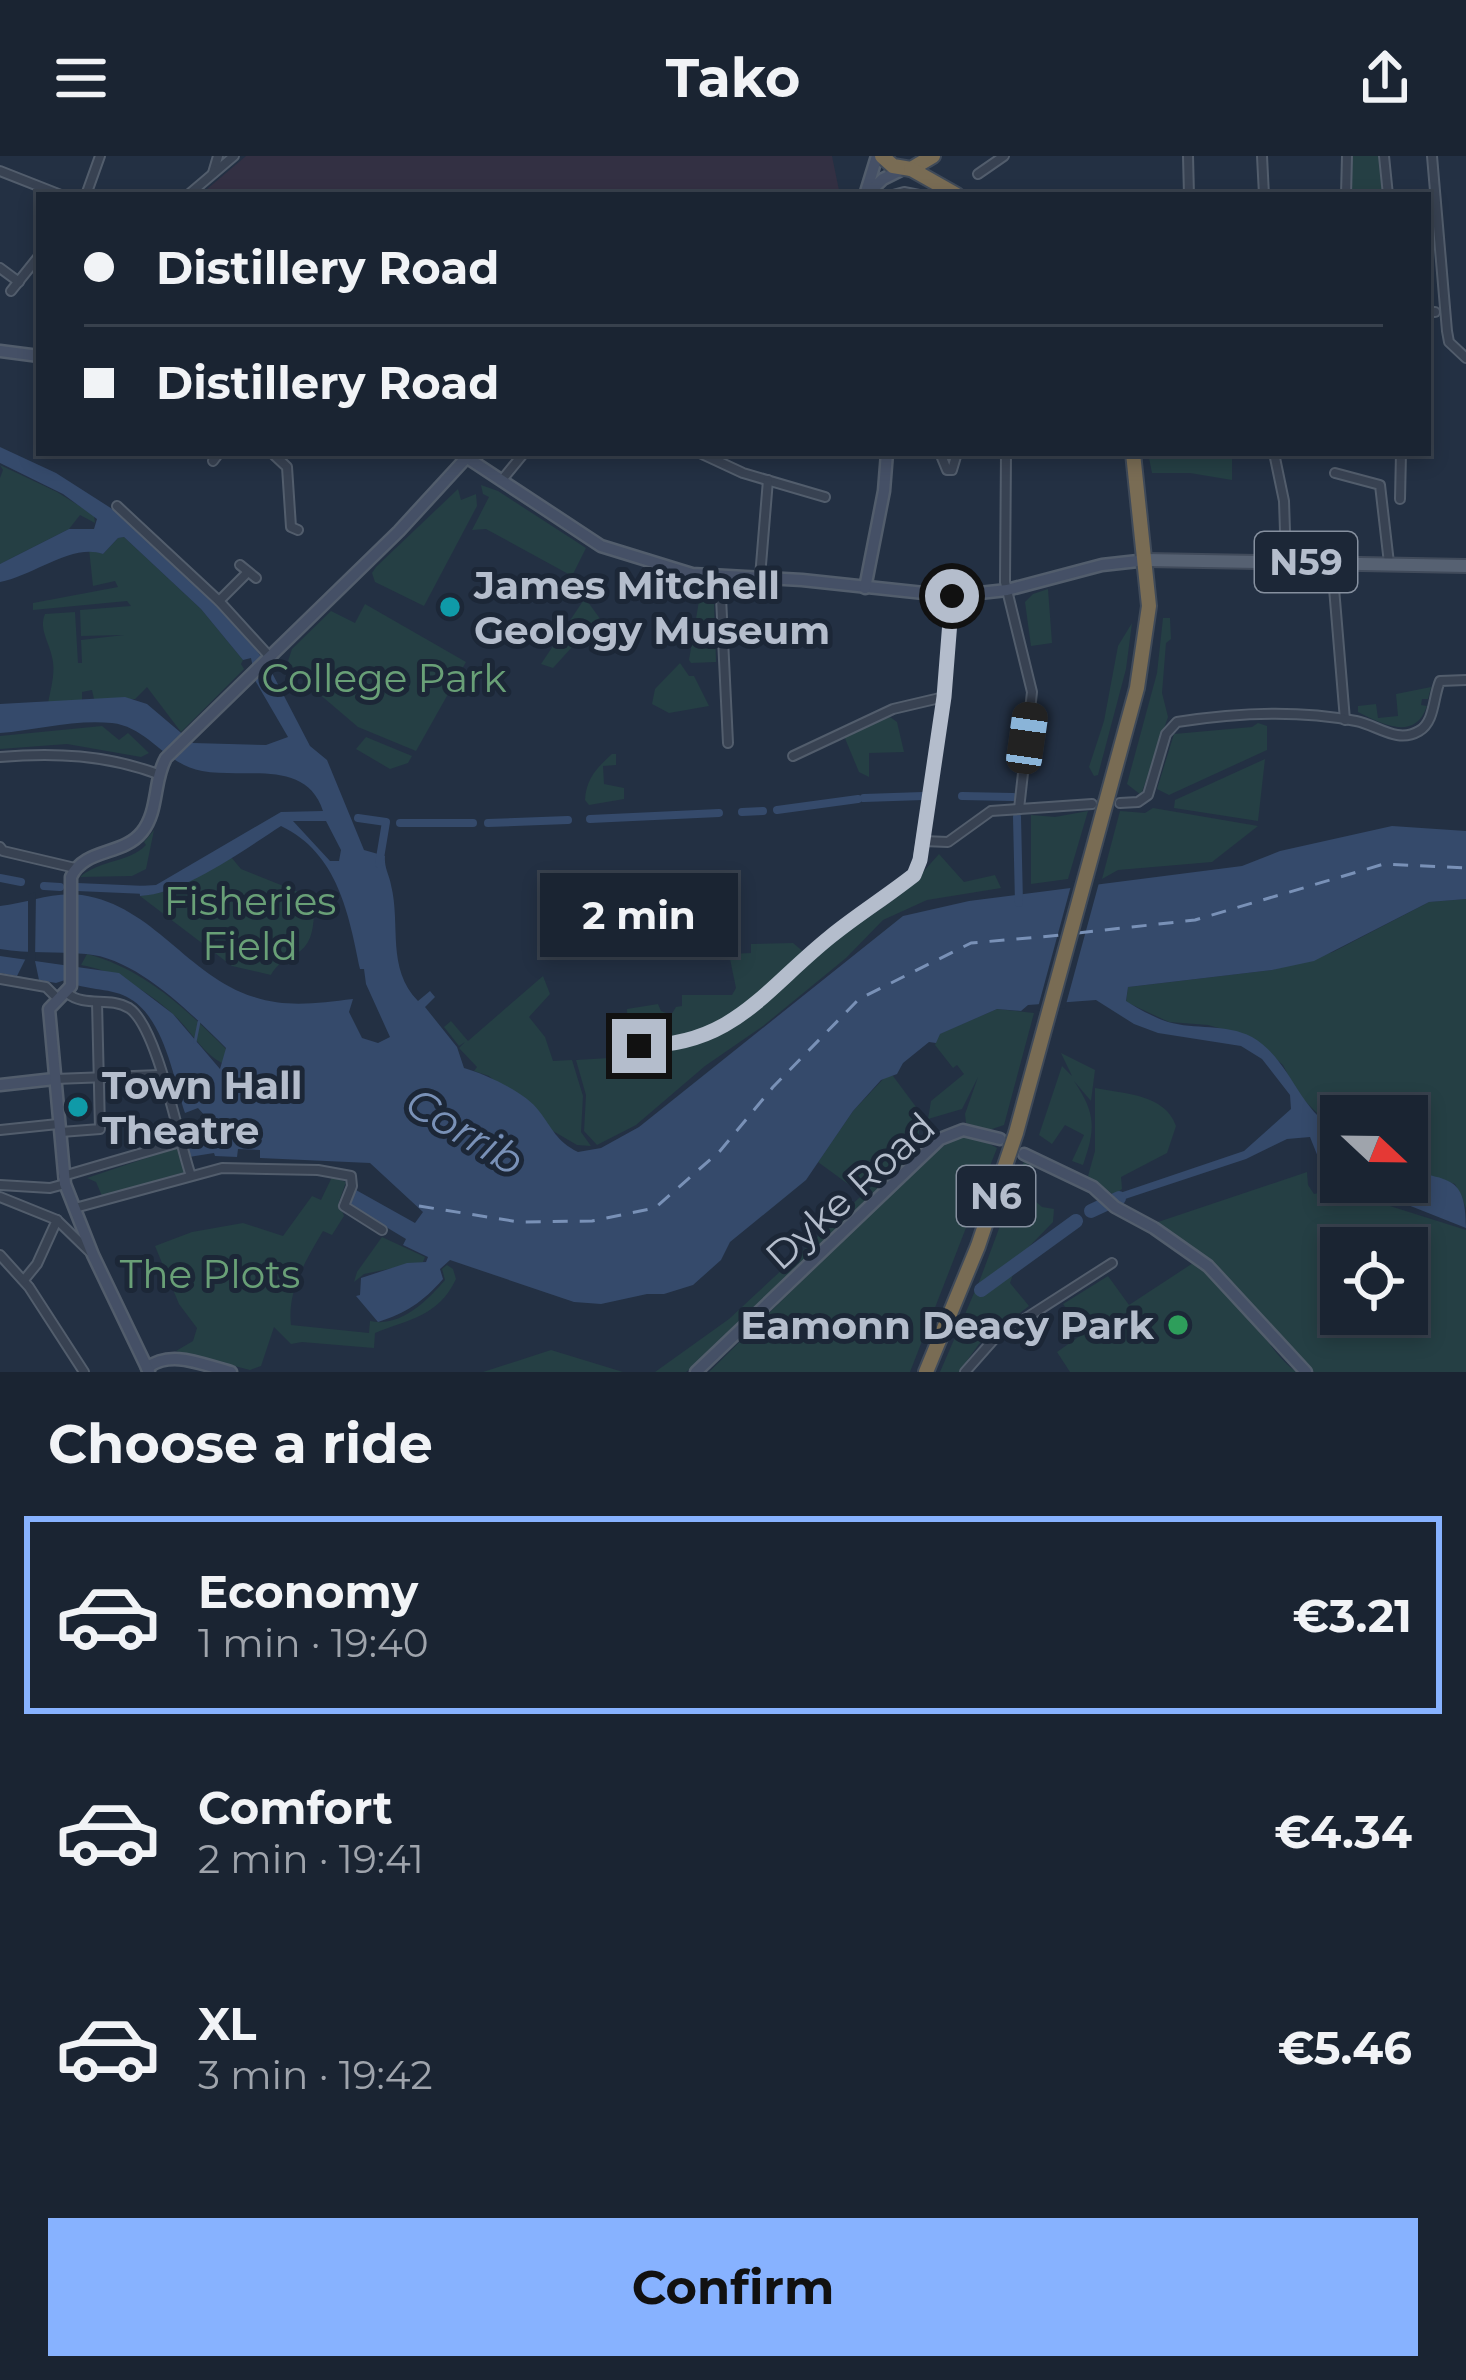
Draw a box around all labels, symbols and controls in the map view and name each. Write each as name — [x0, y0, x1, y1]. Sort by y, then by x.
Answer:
icon: menu — [48, 45, 114, 111]
text: Tako — [666, 45, 800, 111]
icon: share — [1352, 45, 1418, 111]
text: Distillery Road — [156, 240, 499, 295]
text: Distillery Road — [156, 355, 499, 410]
road number: N59 — [1255, 532, 1357, 592]
place label: James Mitchell Geology Museum — [473, 561, 830, 654]
route start — [925, 569, 979, 623]
marker: James Mitchell Geology Museum — [437, 594, 463, 620]
park label: College Park — [261, 654, 507, 702]
car — [1004, 700, 1050, 776]
callout: 2 min — [540, 872, 738, 956]
park label: Fisheries Field — [164, 877, 336, 970]
text: 2 min — [582, 891, 696, 939]
route end — [612, 1019, 666, 1073]
place label: Town Hall Theatre — [102, 1061, 303, 1154]
water label: Corrib — [397, 1076, 533, 1186]
marker: Town Hall Theatre — [65, 1094, 91, 1120]
north arrow — [1320, 1095, 1428, 1203]
map controls — [1320, 1095, 1428, 1335]
street label: Dyke Road — [755, 1102, 945, 1280]
road number: N6 — [957, 1166, 1035, 1226]
button: locate — [1320, 1227, 1428, 1335]
park label: The Plots — [120, 1250, 300, 1298]
place label: Eamonn Deacy Park — [740, 1301, 1154, 1349]
marker: Eamonn Deacy Park — [1165, 1312, 1191, 1338]
text: Choose a ride — [48, 1411, 433, 1477]
icon: car — [54, 1561, 162, 1669]
text: Economy — [198, 1564, 418, 1619]
text: €3.21 — [1292, 1588, 1412, 1643]
text: 1 min · 19:40 — [198, 1619, 429, 1667]
icon: car — [54, 1777, 162, 1885]
text: Comfort — [198, 1780, 393, 1835]
text: €4.34 — [1274, 1804, 1412, 1859]
text: 2 min · 19:41 — [198, 1835, 424, 1883]
icon: car — [54, 1993, 162, 2101]
text: XL — [198, 1996, 256, 2051]
text: €5.46 — [1278, 2020, 1412, 2075]
text: 3 min · 19:42 — [198, 2051, 433, 2099]
button: Confirm — [48, 2218, 1418, 2356]

